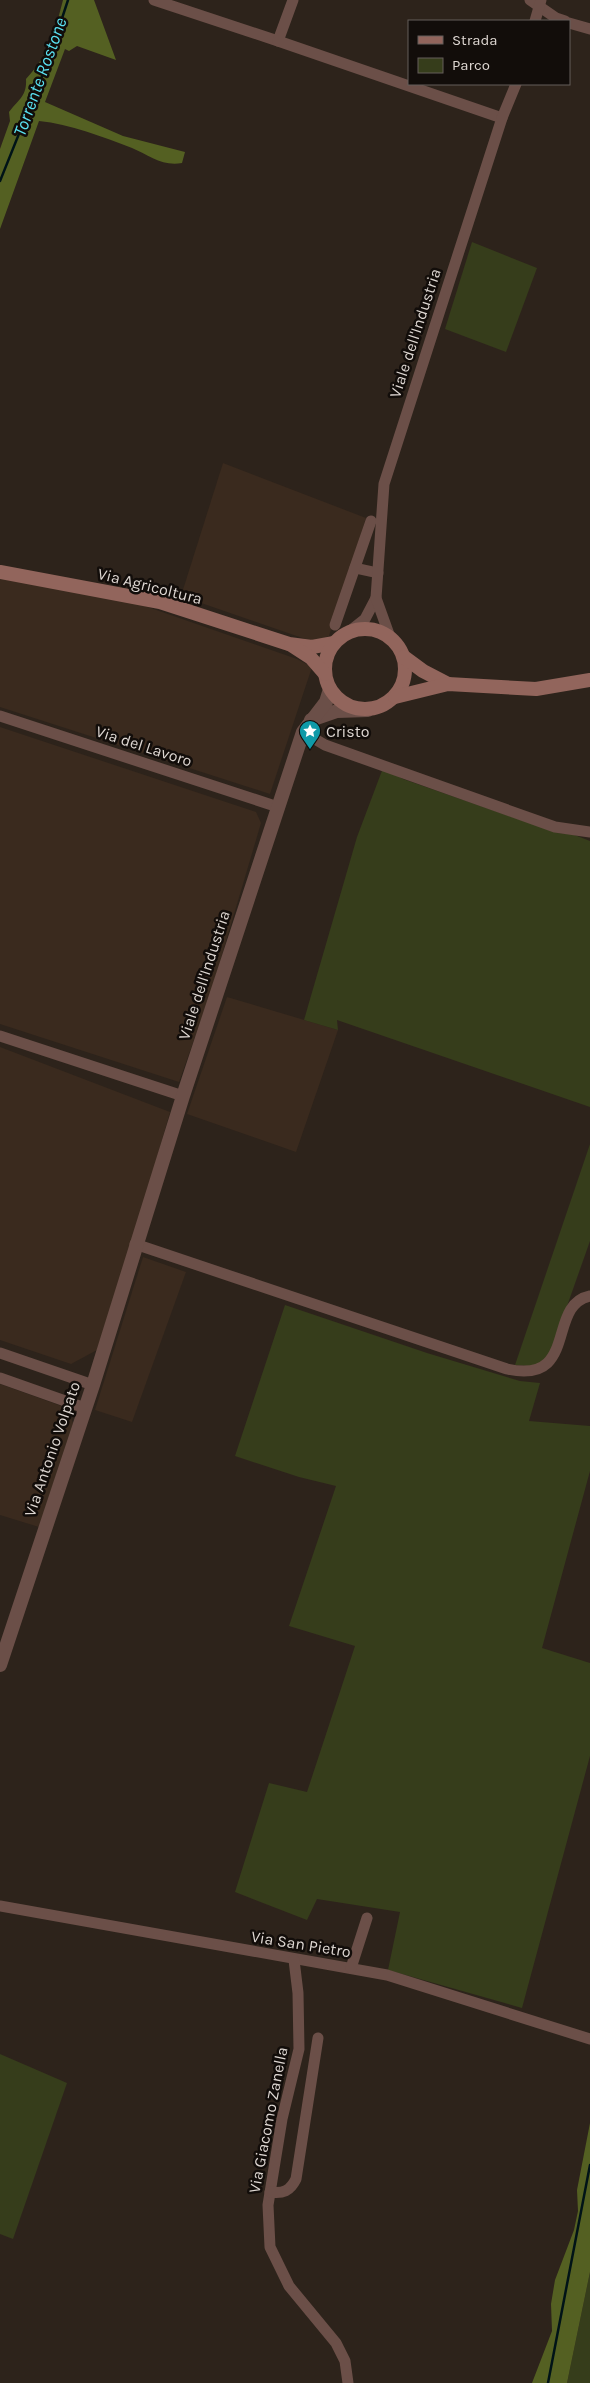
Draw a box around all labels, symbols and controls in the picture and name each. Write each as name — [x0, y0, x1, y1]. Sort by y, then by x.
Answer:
water label: Torrente Rostone — [8, 15, 72, 139]
legend — [408, 20, 570, 85]
text: Strada — [452, 31, 498, 49]
text: Parco — [452, 56, 490, 74]
street label: Viale dell'Industria — [385, 266, 445, 400]
street label: Via Agricoltura — [96, 564, 204, 608]
place icon: Cristo — [298, 719, 322, 750]
street label: Via del Lavoro — [94, 722, 194, 770]
place label: Cristo — [326, 722, 370, 741]
street label: Viale dell'Industria — [174, 908, 234, 1042]
street label: Via Antonio Volpato — [20, 1379, 84, 1519]
street label: Via San Pietro — [250, 1927, 352, 1961]
street label: Via Giacomo Zanella — [244, 2045, 292, 2195]

